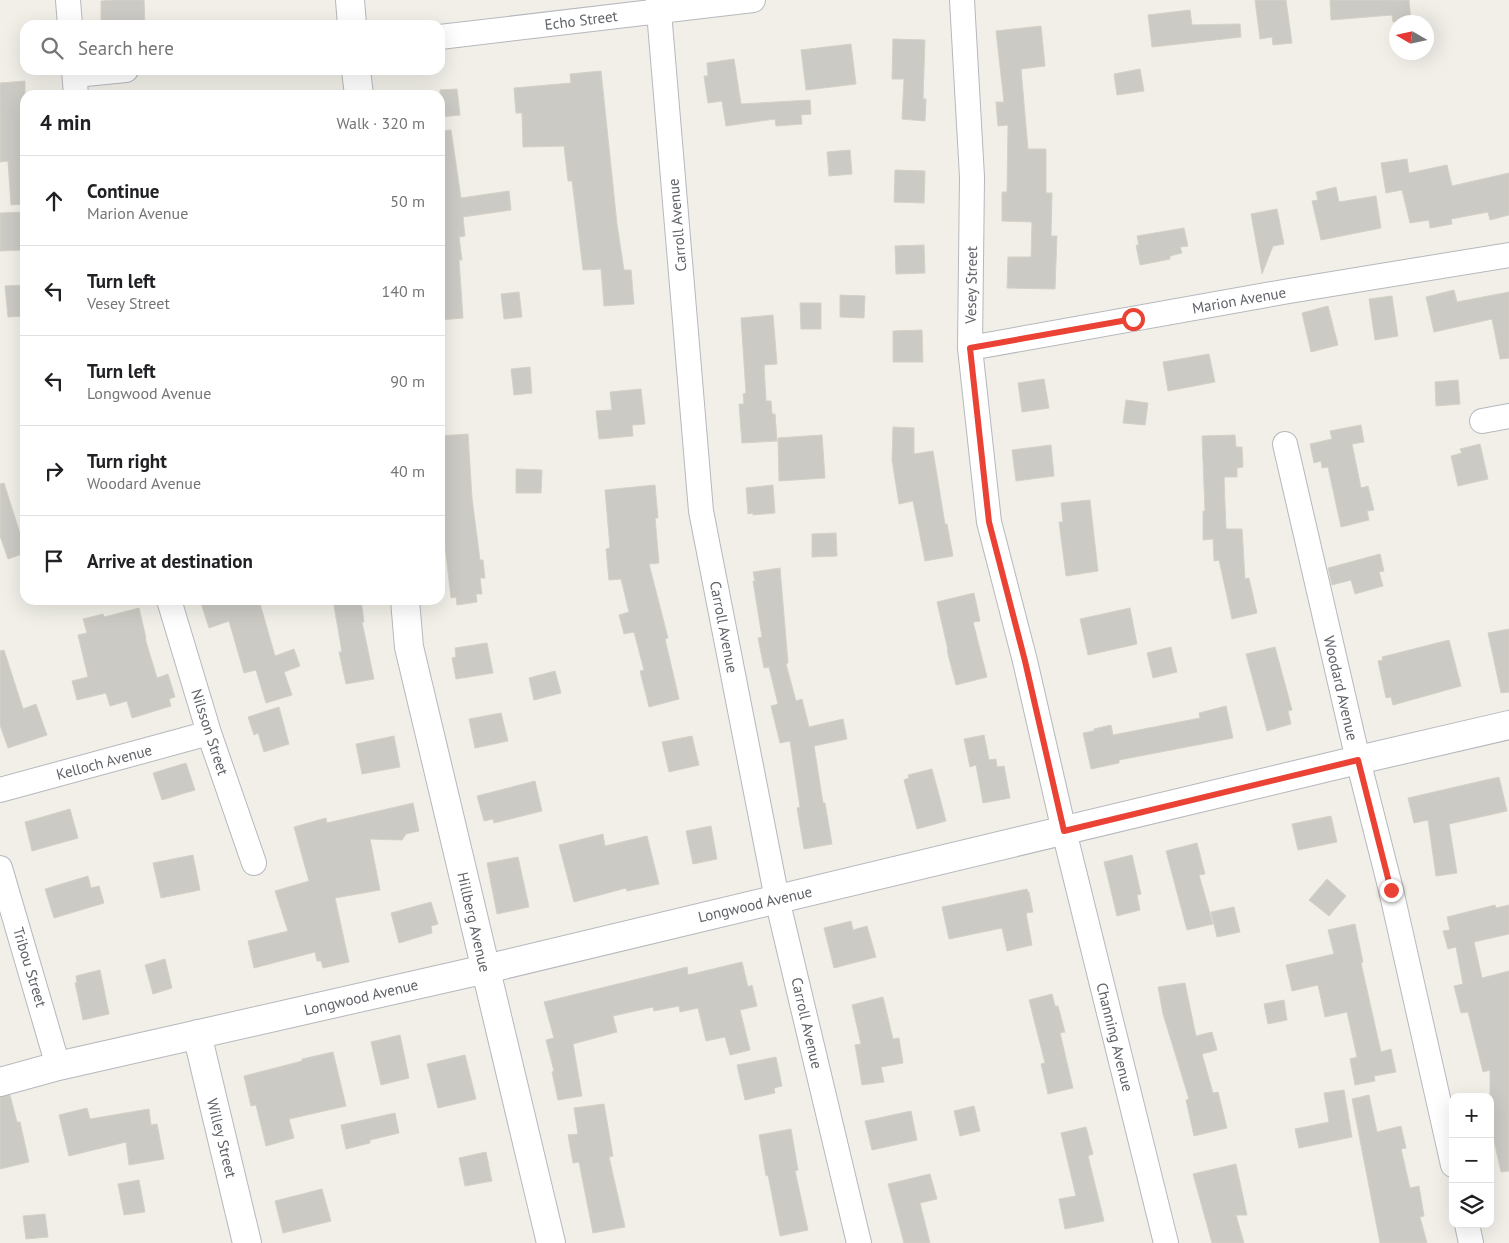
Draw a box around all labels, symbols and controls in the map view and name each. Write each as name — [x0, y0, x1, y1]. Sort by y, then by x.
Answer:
street label: Echo Street — [543, 6, 619, 34]
north arrow — [1389, 15, 1434, 60]
search box — [20, 20, 445, 75]
icon: search — [38, 34, 66, 62]
text: Search here — [78, 36, 174, 60]
text: 4 min — [40, 109, 91, 136]
text: Walk · 320 m — [336, 113, 425, 133]
street label: Carroll Avenue — [663, 178, 691, 272]
text: Continue — [87, 179, 159, 203]
icon: ahead — [40, 187, 68, 215]
text: 50 m — [390, 191, 425, 211]
text: Marion Avenue — [87, 203, 188, 223]
street label: Vesey Street — [961, 246, 981, 325]
text: Turn left — [87, 269, 156, 293]
icon: left — [40, 277, 68, 305]
text: 140 m — [382, 281, 425, 301]
street label: Marion Avenue — [1191, 282, 1287, 318]
text: Vesey Street — [87, 293, 170, 313]
route start — [1122, 308, 1145, 331]
text: Turn left — [87, 359, 156, 383]
icon: left — [40, 367, 68, 395]
text: 90 m — [390, 371, 425, 391]
text: Longwood Avenue — [87, 383, 211, 403]
text: Turn right — [87, 449, 167, 473]
icon: right — [40, 457, 68, 485]
text: 40 m — [390, 461, 425, 481]
text: Woodard Avenue — [87, 473, 201, 493]
icon: arrive — [40, 547, 68, 575]
text: Arrive at destination — [87, 549, 253, 573]
street label: Carroll Avenue — [706, 579, 742, 675]
street label: Woodard Avenue — [1320, 634, 1362, 742]
street label: Nilsson Street — [187, 686, 233, 778]
street label: Kelloch Avenue — [54, 740, 154, 784]
street label: Hillberg Avenue — [453, 870, 495, 974]
route end — [1380, 879, 1403, 902]
street label: Longwood Avenue — [696, 882, 814, 926]
street label: Tribou Street — [9, 925, 51, 1009]
street label: Longwood Avenue — [302, 975, 420, 1019]
street label: Carroll Avenue — [787, 975, 827, 1071]
street label: Channing Avenue — [1092, 981, 1138, 1093]
map controls — [1449, 1093, 1494, 1228]
button: + — [1449, 1093, 1494, 1138]
street label: Willey Street — [203, 1096, 241, 1180]
button: − — [1449, 1138, 1494, 1183]
button: layers — [1449, 1183, 1494, 1228]

